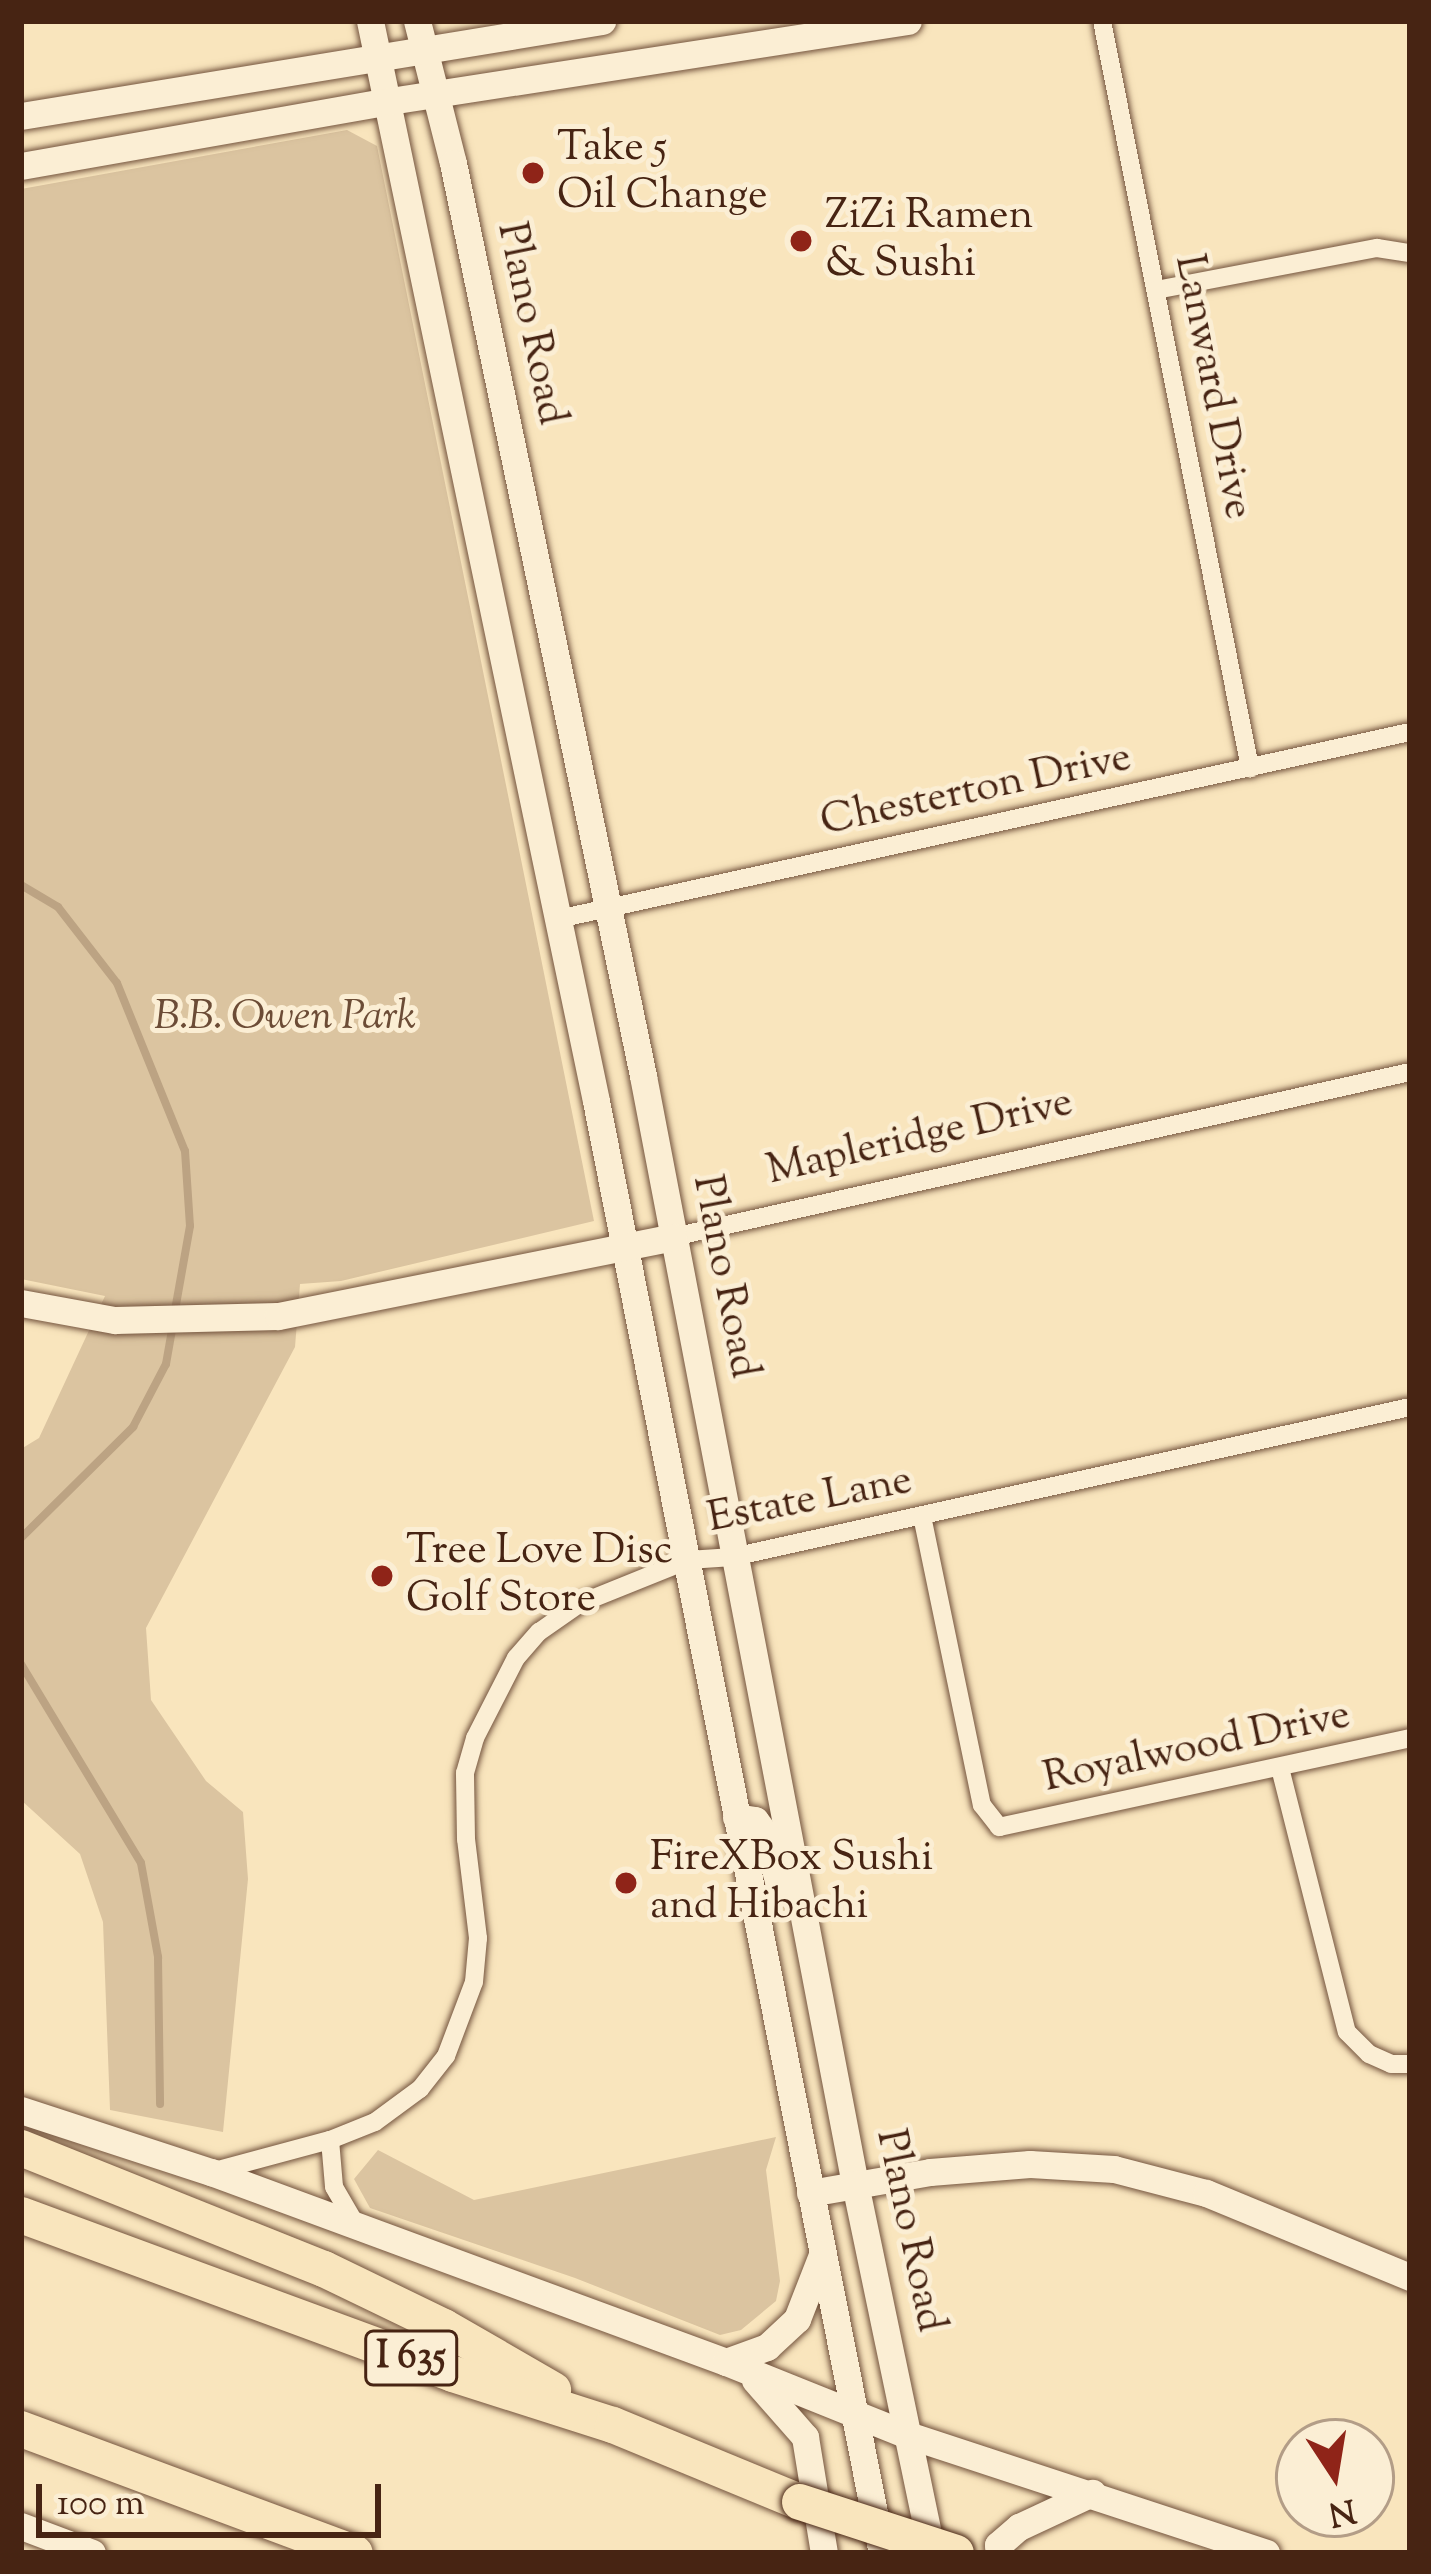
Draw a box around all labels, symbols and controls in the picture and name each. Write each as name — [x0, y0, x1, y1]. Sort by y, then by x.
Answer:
place label: Take 5 Oil Change — [557, 124, 768, 222]
marker: Take 5 Oil Change — [520, 160, 546, 186]
place label: ZiZi Ramen & Sushi — [825, 192, 1033, 290]
street label: Plano Road — [484, 218, 576, 430]
marker: ZiZi Ramen & Sushi — [788, 228, 814, 254]
street label: Lanward Drive — [1162, 251, 1262, 523]
street label: Chesterton Drive — [816, 733, 1136, 849]
park label: B.B. Owen Park — [154, 993, 416, 1043]
street label: Mapleridge Drive — [762, 1078, 1078, 1198]
street label: Plano Road — [680, 1171, 768, 1383]
street label: Estate Lane — [704, 1457, 916, 1545]
place label: Tree Love Disc Golf Store — [406, 1527, 673, 1626]
marker: Tree Love Disc Golf Store — [369, 1563, 395, 1589]
street label: Royalwood Drive — [1039, 1691, 1355, 1805]
place label: FireXBox Sushi and Hibachi — [650, 1834, 933, 1932]
marker: FireXBox Sushi and Hibachi — [613, 1870, 639, 1896]
street label: Plano Road — [863, 2125, 955, 2337]
road number: I 635 — [363, 2325, 459, 2391]
north arrow — [1275, 2418, 1395, 2538]
scale bar — [42, 2460, 387, 2534]
text: 100 m — [57, 2479, 144, 2531]
text: N — [1324, 2484, 1360, 2536]

